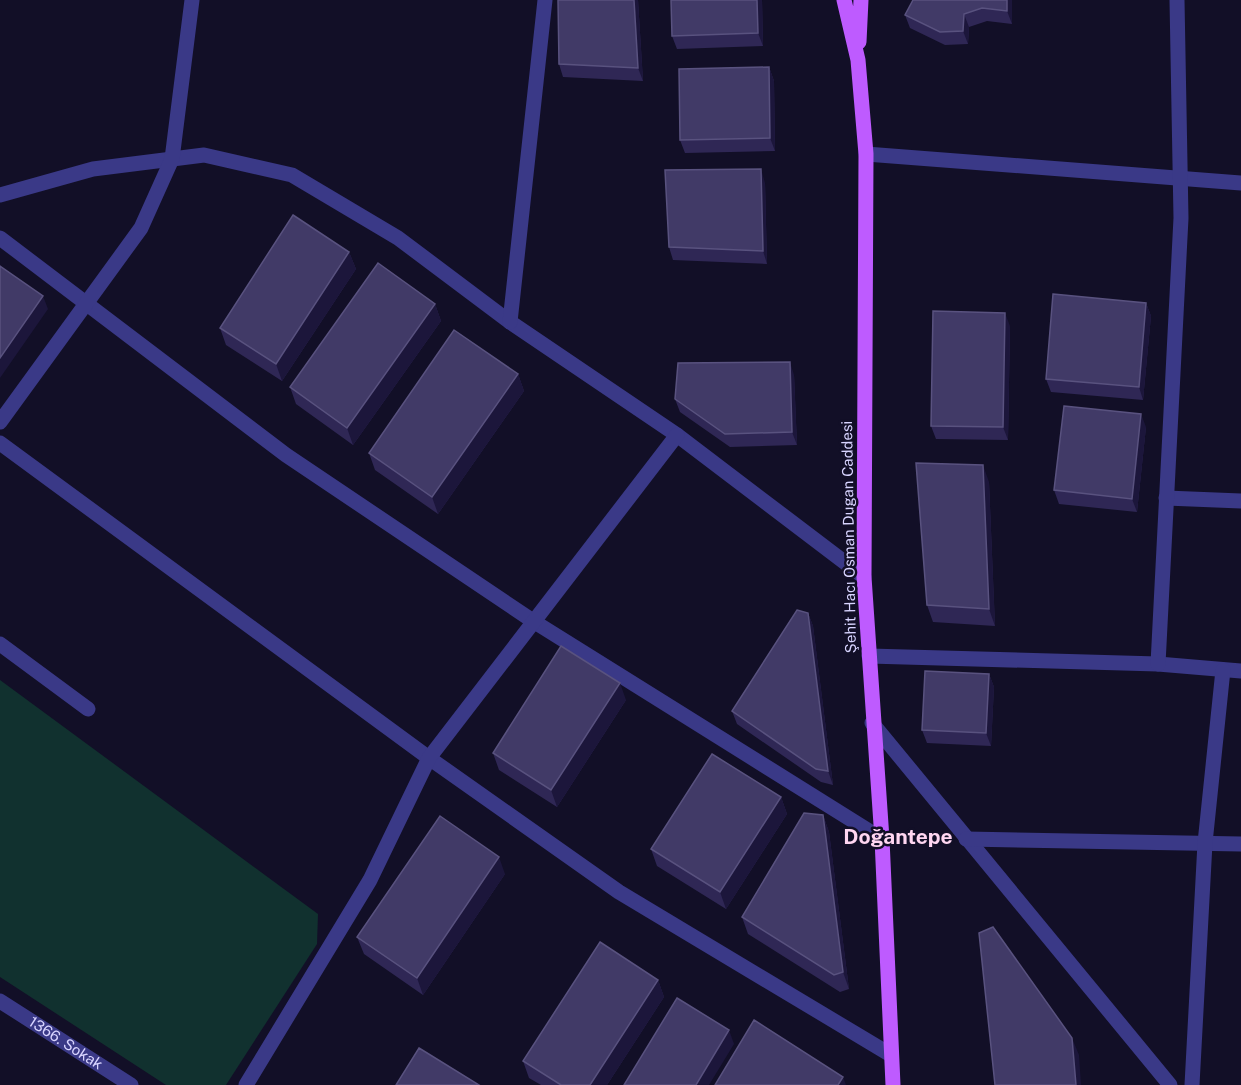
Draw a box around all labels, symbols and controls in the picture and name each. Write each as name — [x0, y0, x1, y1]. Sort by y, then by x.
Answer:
street label: Şehit Hacı Osman Dugan Caddesi — [838, 421, 859, 653]
district label: Doğantepe — [843, 824, 953, 849]
street label: 1366. Sokak — [26, 1013, 106, 1073]

